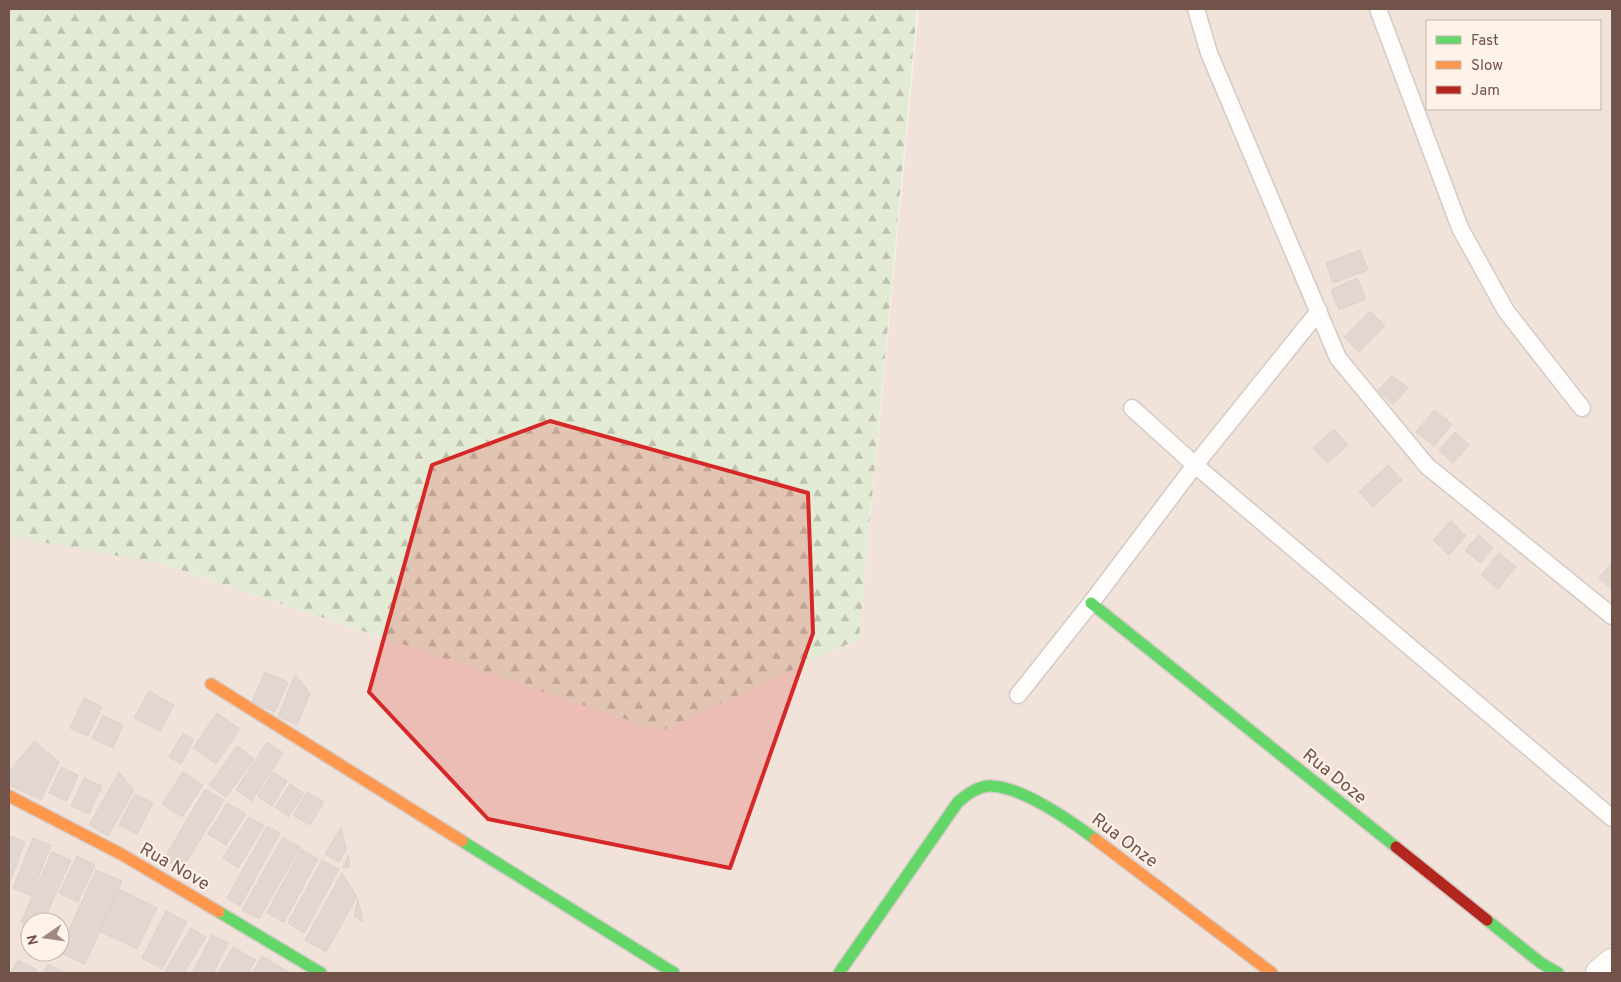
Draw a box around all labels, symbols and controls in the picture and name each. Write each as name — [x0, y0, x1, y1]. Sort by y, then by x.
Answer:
legend — [1426, 20, 1601, 110]
text: Fast — [1471, 32, 1499, 51]
text: Slow — [1471, 57, 1503, 76]
text: Jam — [1471, 82, 1500, 101]
street label: Rua Doze — [1297, 744, 1371, 810]
street label: Rua Onze — [1086, 809, 1162, 874]
street label: Rua Nove — [135, 838, 213, 897]
north arrow — [20, 912, 70, 962]
text: N — [24, 933, 43, 946]

